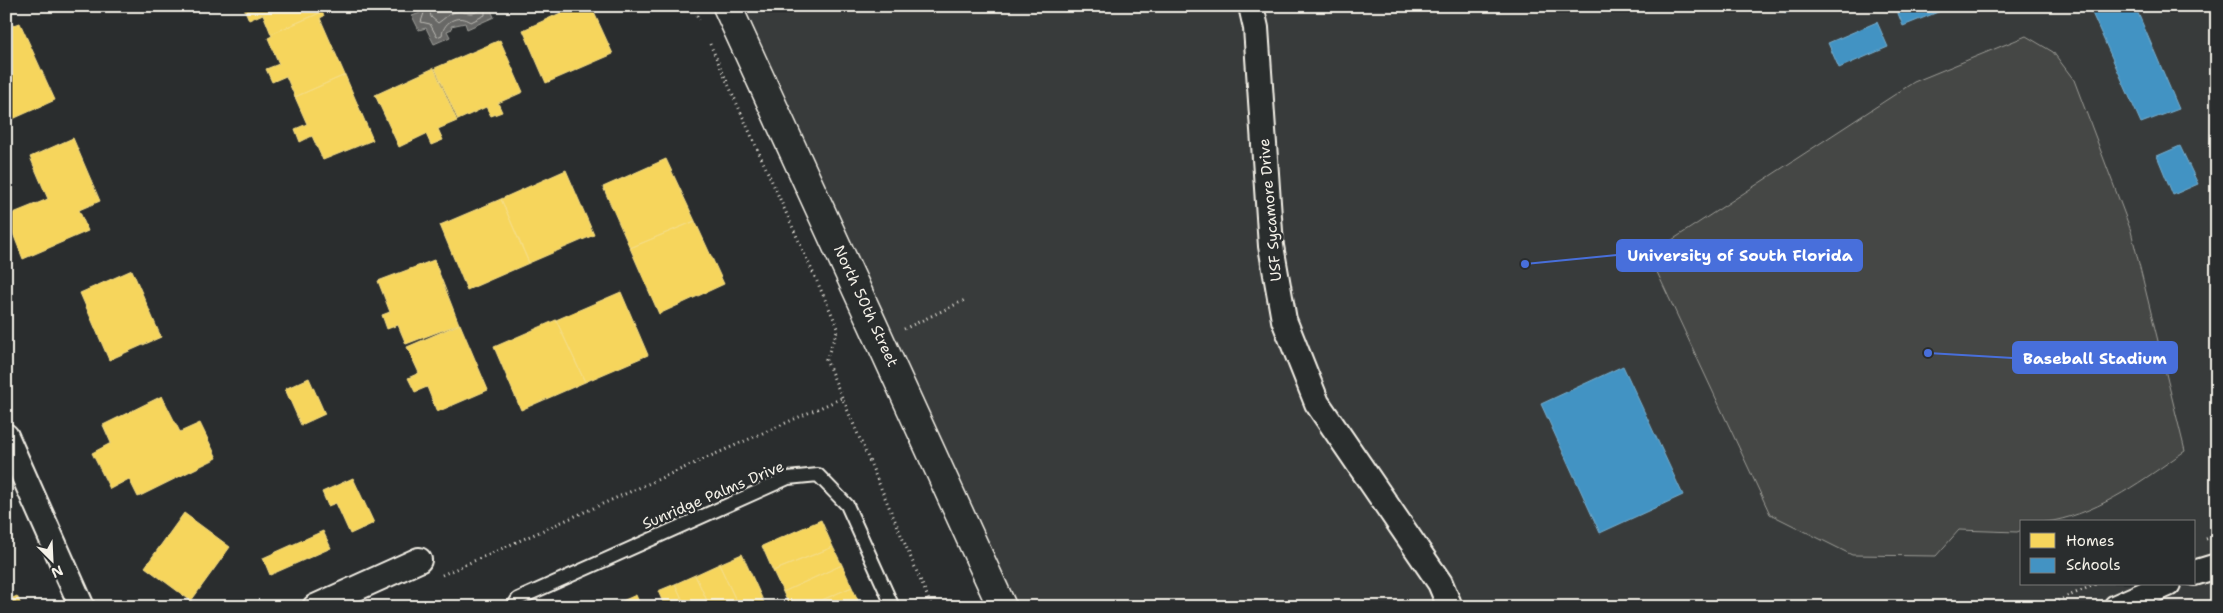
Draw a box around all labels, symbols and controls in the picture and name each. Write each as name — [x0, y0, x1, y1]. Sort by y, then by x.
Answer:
street label: USF Sycamore Drive — [1254, 138, 1286, 282]
callout: University of South Florida — [1617, 240, 1862, 271]
street label: North 50th Street — [829, 242, 903, 370]
text: University of South Florida — [1627, 245, 1853, 266]
callout: Baseball Stadium — [2013, 342, 2177, 373]
text: Baseball Stadium — [2023, 348, 2167, 369]
street label: Sunridge Palms Drive — [639, 456, 787, 534]
legend — [2020, 520, 2196, 586]
text: Homes — [2066, 531, 2114, 551]
north arrow — [28, 536, 78, 586]
text: Schools — [2066, 555, 2121, 575]
text: N — [49, 561, 66, 582]

